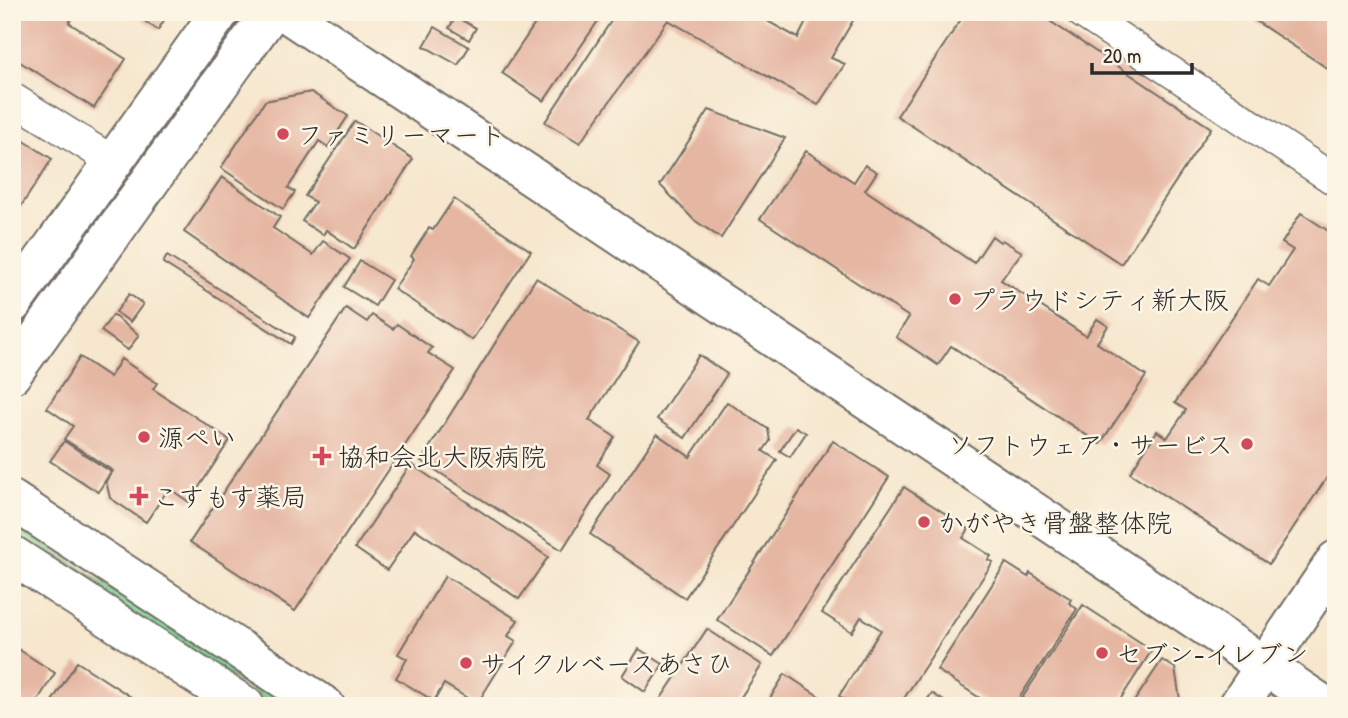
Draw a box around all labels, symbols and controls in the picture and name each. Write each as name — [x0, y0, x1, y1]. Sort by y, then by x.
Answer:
scale bar — [1092, 32, 1192, 76]
text: 20 m — [1103, 41, 1141, 70]
place label: ファミリーマート — [297, 117, 506, 152]
marker: ファミリーマート — [275, 126, 291, 142]
place label: プラウドシティ新大阪 — [969, 282, 1229, 317]
marker: プラウドシティ新大阪 — [947, 291, 963, 307]
place label: 源ぺい — [158, 420, 236, 455]
place label: ソフトウェア・サービス — [947, 427, 1233, 462]
marker: 源ぺい — [136, 429, 152, 445]
marker: ソフトウェア・サービス — [1239, 436, 1255, 452]
place label: 協和会北大阪病院 — [338, 439, 546, 474]
marker: 協和会北大阪病院 — [312, 446, 332, 466]
place label: こすもす薬局 — [153, 479, 307, 514]
marker: こすもす薬局 — [131, 488, 147, 504]
place label: かがやき骨盤整体院 — [938, 505, 1172, 540]
marker: かがやき骨盤整体院 — [916, 514, 932, 530]
place label: セブン-イレブン — [1116, 636, 1309, 671]
marker: セブン-イレブン — [1094, 645, 1110, 661]
place label: サイクルベースあさひ — [480, 646, 733, 681]
marker: サイクルベースあさひ — [458, 655, 474, 671]

